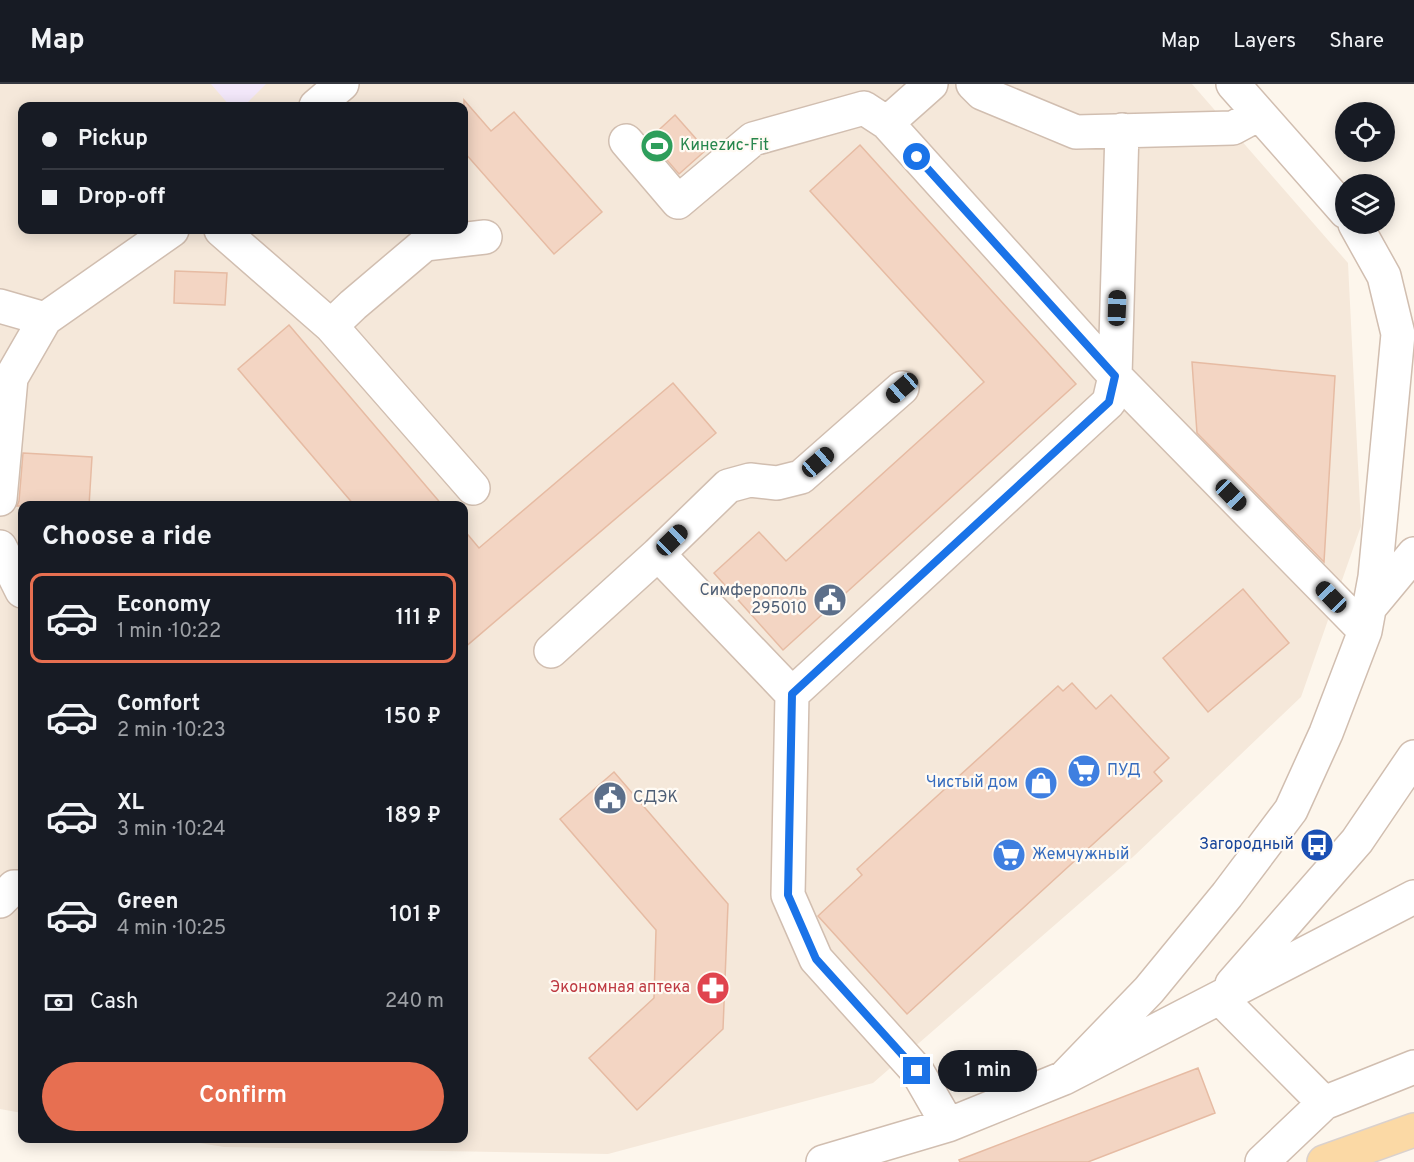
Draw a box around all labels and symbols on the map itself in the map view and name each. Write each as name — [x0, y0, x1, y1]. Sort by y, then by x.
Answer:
sports icon: Кинеzис-Fit — [639, 128, 675, 164]
place label: Кинеzис-Fit — [680, 136, 769, 156]
route start — [903, 143, 930, 170]
car — [1107, 290, 1127, 326]
car — [883, 369, 921, 407]
car — [799, 443, 837, 481]
car — [1212, 476, 1250, 514]
car — [653, 521, 691, 559]
car — [1312, 578, 1350, 616]
place label: Симферополь 295010 — [699, 581, 807, 619]
public building icon: Симферополь 295010 — [812, 582, 848, 618]
supermarket icon: ПУД — [1066, 753, 1102, 789]
place label: ПУД — [1107, 761, 1141, 781]
shop icon: Чистый дом — [1023, 765, 1059, 801]
place label: Чистый дом — [926, 773, 1018, 793]
public building icon: СДЭК — [592, 780, 628, 816]
place label: СДЭК — [633, 788, 678, 808]
bus stop icon: Загородный — [1299, 827, 1335, 863]
place label: Загородный — [1199, 835, 1294, 855]
supermarket icon: Жемчужный — [991, 837, 1027, 873]
place label: Жемчужный — [1032, 845, 1129, 865]
pharmacy icon: Экономная аптека — [695, 970, 731, 1006]
place label: Экономная аптека — [550, 978, 690, 998]
callout: 1 min — [938, 1050, 1037, 1092]
route end — [903, 1057, 930, 1084]

